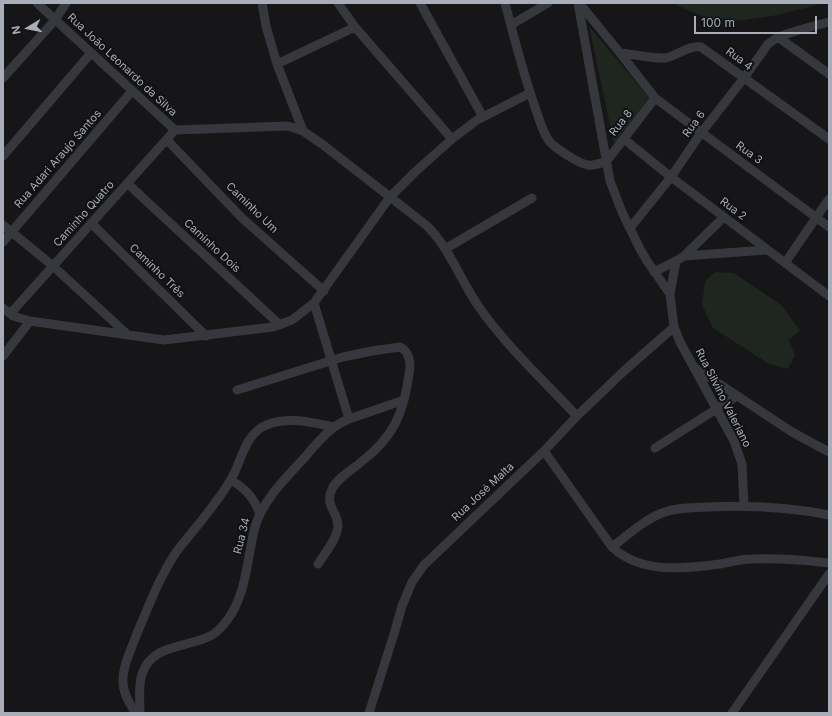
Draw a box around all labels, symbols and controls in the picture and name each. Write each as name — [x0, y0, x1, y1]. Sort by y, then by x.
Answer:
north arrow — [8, 8, 48, 48]
scale bar — [696, 8, 819, 34]
street label: Rua João Leonardo da Silva — [65, 11, 179, 119]
text: 100 m — [701, 15, 735, 30]
text: N — [9, 25, 24, 35]
street label: Rua 4 — [723, 45, 755, 73]
street label: Rua Adari Araujo Santos — [12, 107, 104, 211]
street label: Rua 8 — [607, 107, 635, 139]
street label: Rua 6 — [680, 108, 708, 140]
street label: Rua 3 — [733, 139, 765, 167]
street label: Caminho Quatro — [51, 178, 117, 250]
street label: Caminho Um — [223, 180, 281, 236]
street label: Rua 2 — [717, 195, 749, 223]
street label: Caminho Dois — [181, 217, 243, 275]
street label: Caminho Três — [127, 241, 187, 301]
street label: Rua Silvino Valeriano — [692, 347, 754, 449]
street label: Rua José Malta — [449, 460, 517, 524]
street label: Rua 34 — [231, 517, 253, 555]

